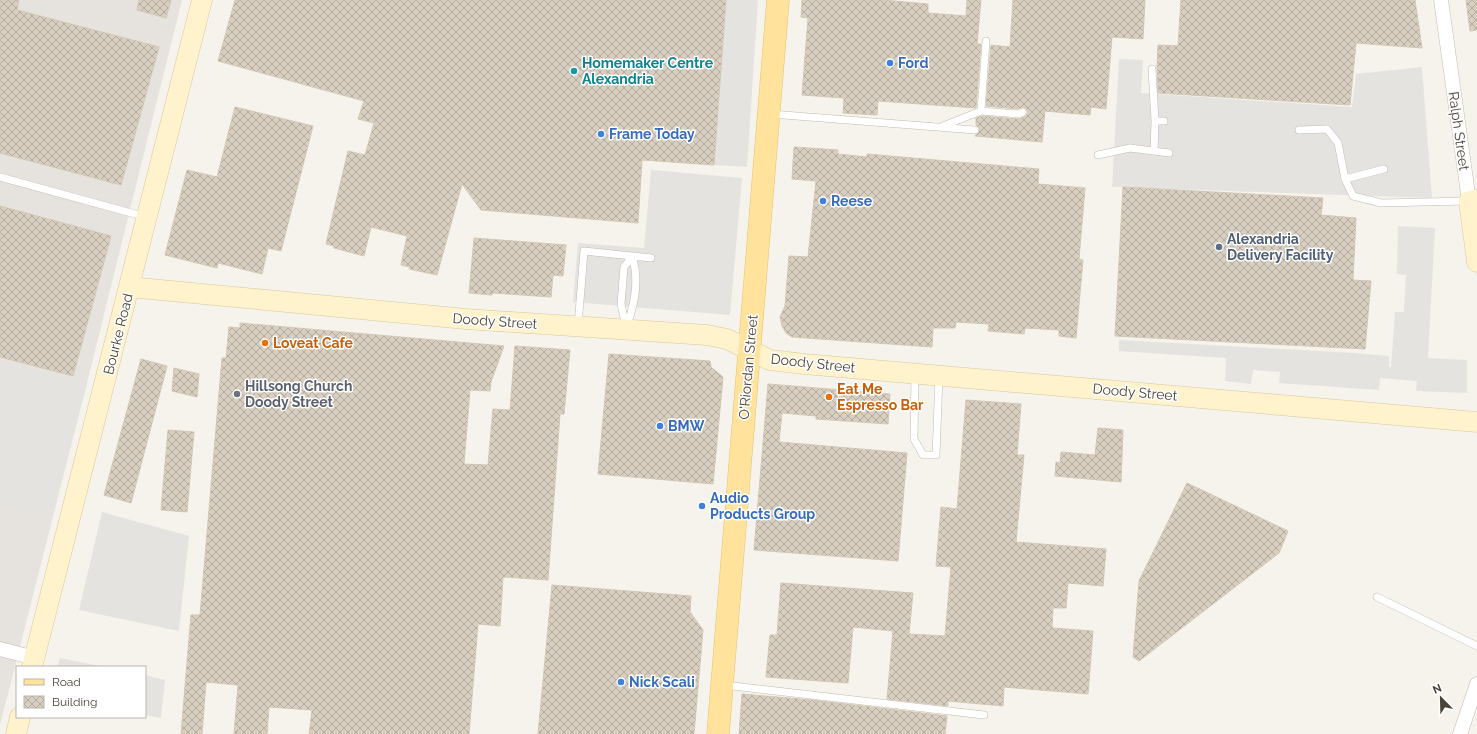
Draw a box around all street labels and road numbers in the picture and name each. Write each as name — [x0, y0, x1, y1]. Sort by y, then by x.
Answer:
street label: Ralph Street — [1446, 90, 1473, 172]
street label: Bourke Road — [100, 292, 136, 376]
street label: Doody Street — [452, 310, 538, 332]
street label: O'Riordan Street — [735, 314, 761, 420]
street label: Doody Street — [770, 351, 856, 375]
street label: Doody Street — [1092, 380, 1178, 404]

